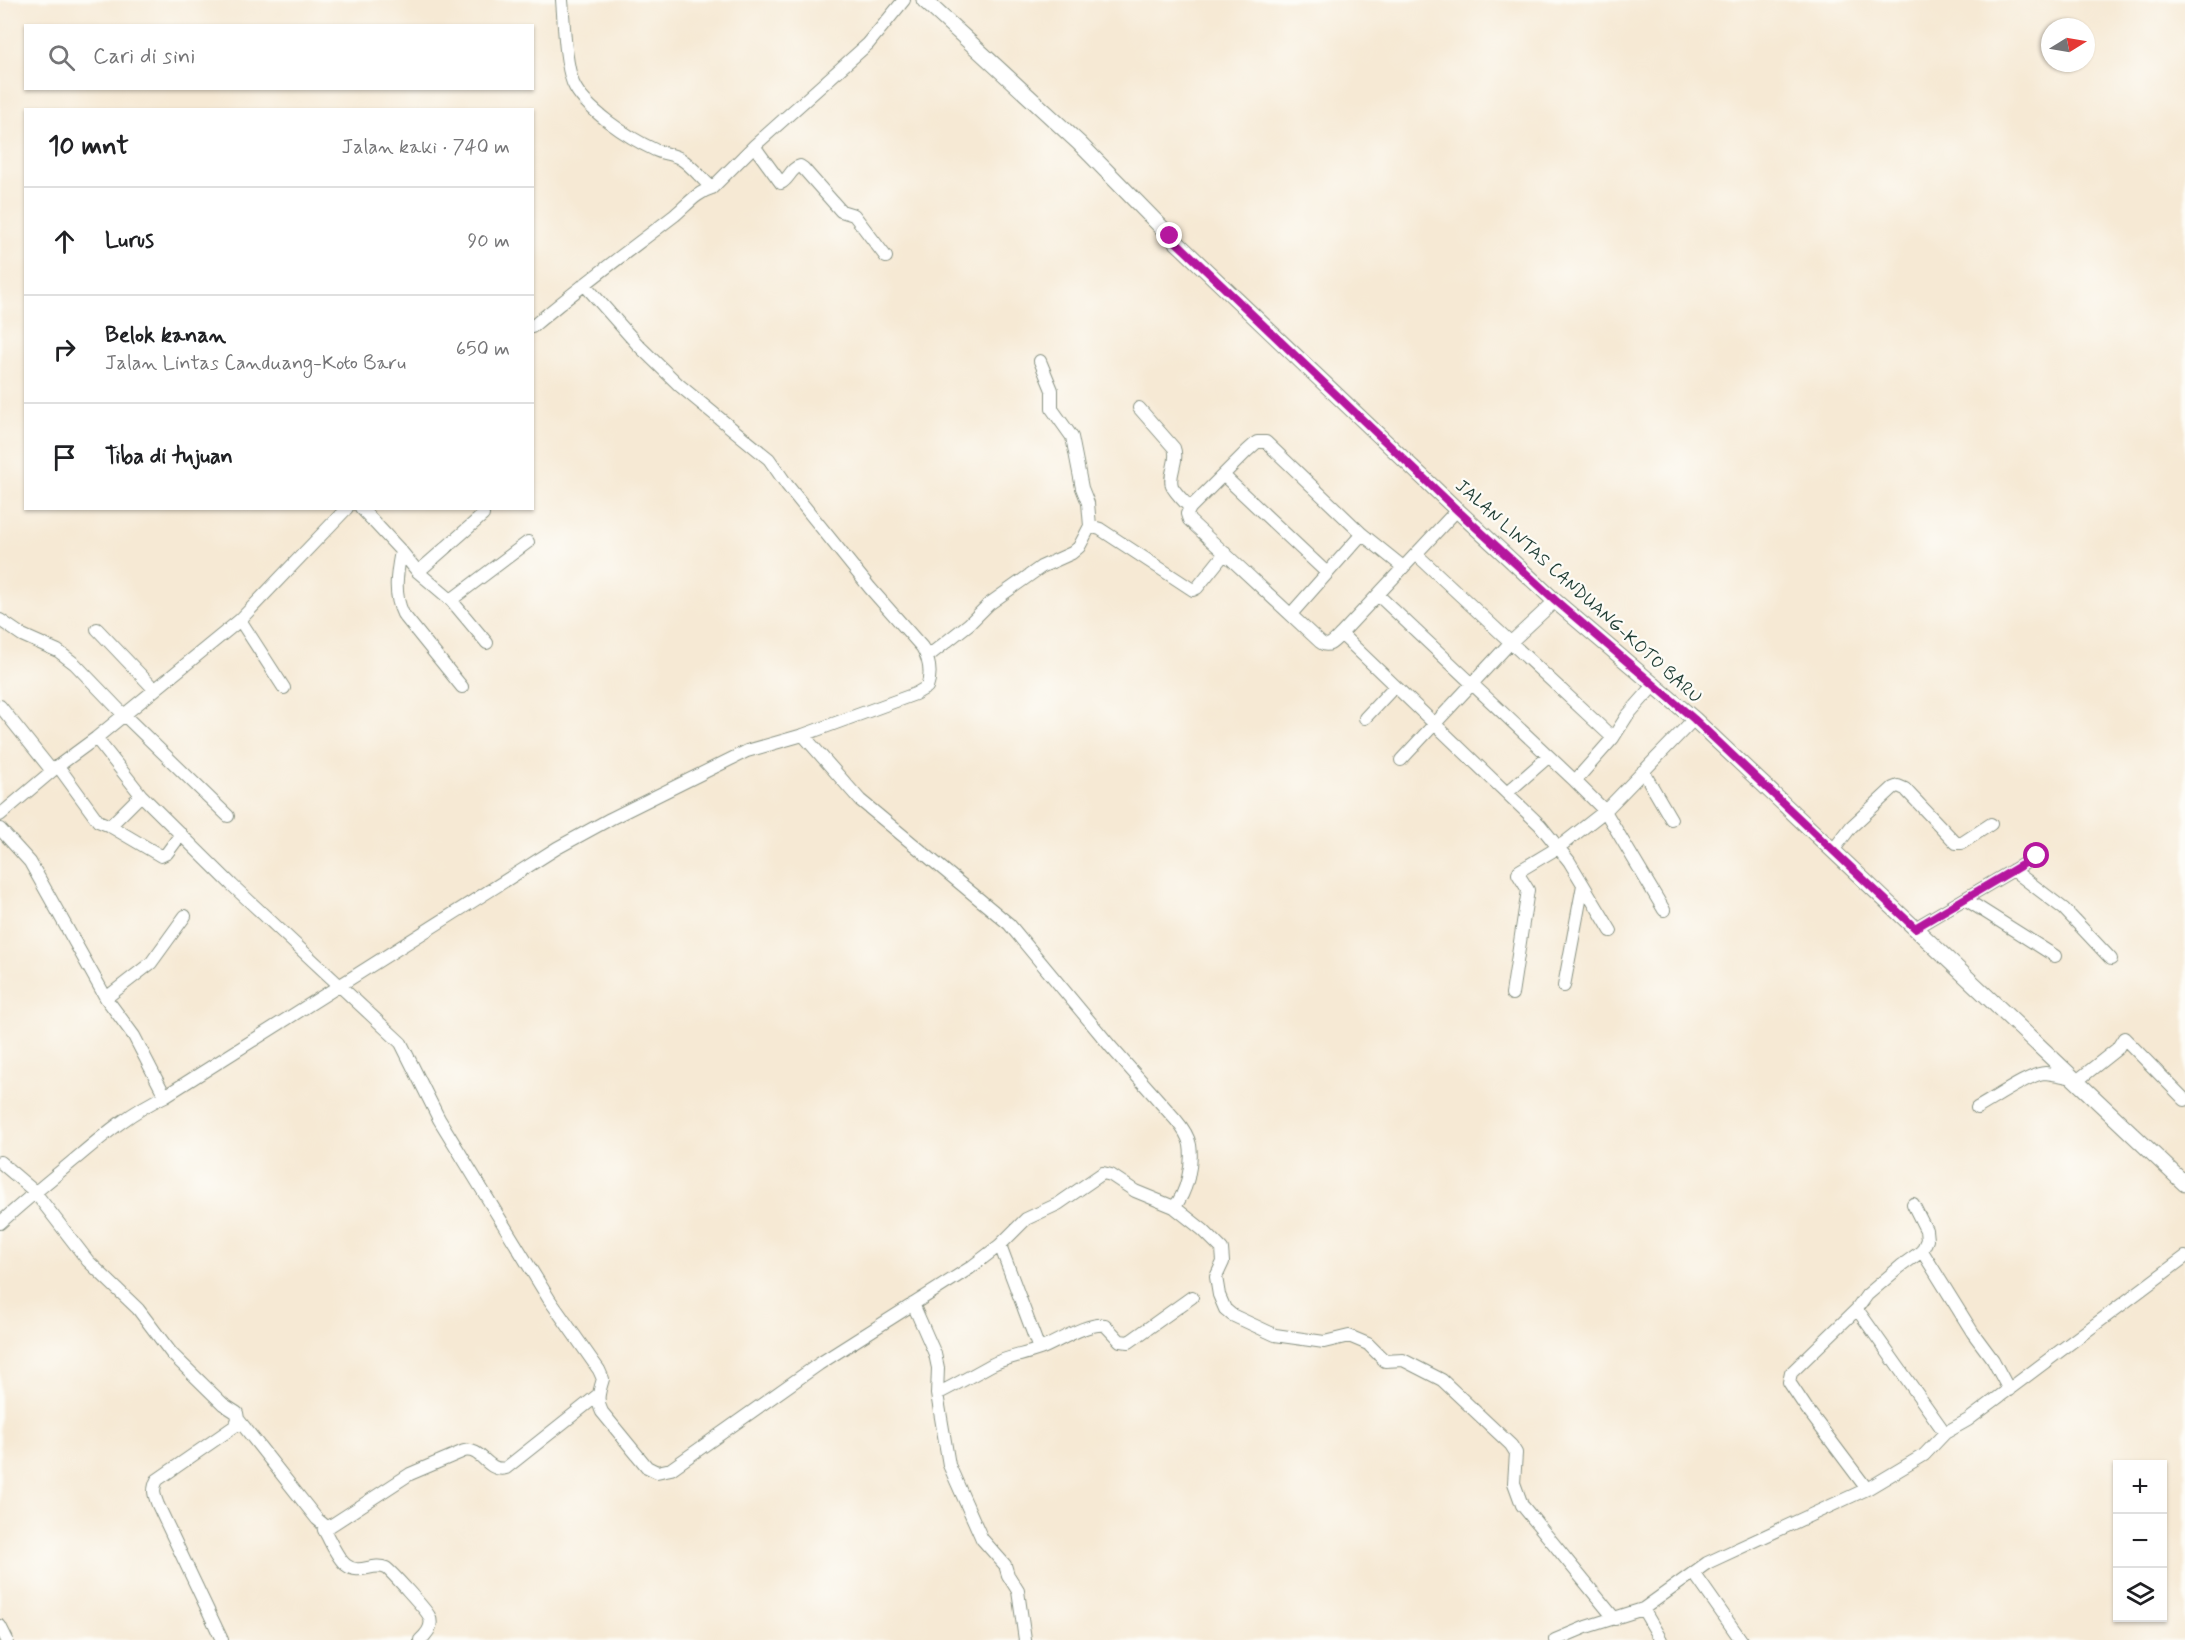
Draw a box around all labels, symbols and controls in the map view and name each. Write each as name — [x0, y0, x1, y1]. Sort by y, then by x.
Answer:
north arrow — [2041, 18, 2095, 72]
search box — [24, 24, 534, 90]
icon: search — [45, 41, 78, 74]
text: Cari di sini — [93, 43, 195, 71]
text: 10 mnt — [48, 130, 129, 164]
text: Jalan kaki · 740 m — [342, 134, 510, 161]
route end — [1156, 222, 1182, 248]
icon: ahead — [48, 225, 81, 258]
text: Lurus — [105, 227, 154, 255]
text: 90 m — [467, 228, 510, 255]
text: Belok kanan — [105, 322, 226, 350]
icon: right — [48, 333, 81, 366]
text: 650 m — [456, 336, 510, 363]
text: Jalan Lintas Canduang-Koto Baru — [105, 350, 406, 377]
icon: arrive — [48, 441, 81, 474]
text: Tiba di tujuan — [105, 443, 233, 471]
street label: JALAN LINTAS CANDUANG-KOTO BARU — [1450, 474, 1707, 709]
route start — [2023, 842, 2049, 868]
map controls — [2113, 1460, 2167, 1622]
button: + — [2113, 1460, 2167, 1514]
button: − — [2113, 1514, 2167, 1568]
button: layers — [2113, 1568, 2167, 1622]

